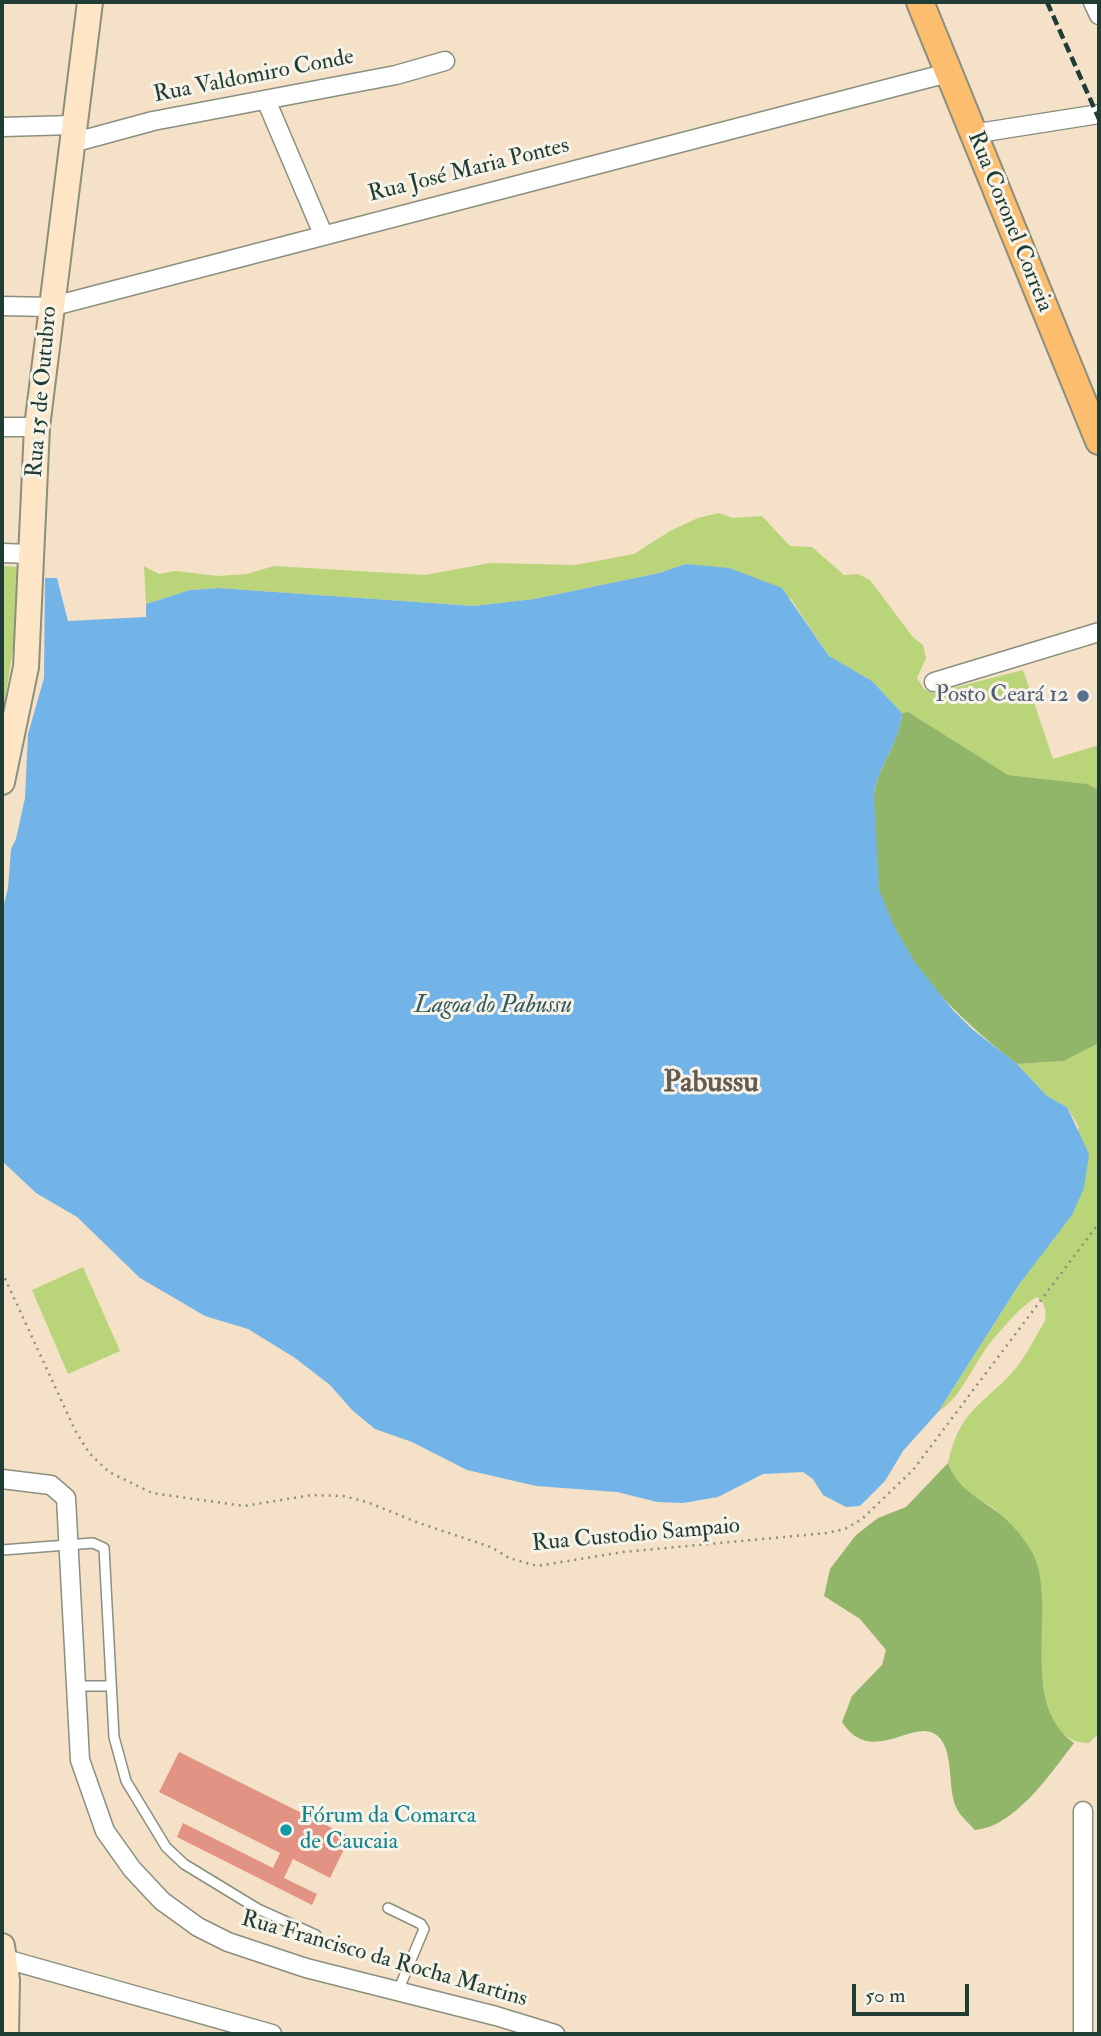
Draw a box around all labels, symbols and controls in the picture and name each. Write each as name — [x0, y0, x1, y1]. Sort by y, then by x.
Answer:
street label: Rua Valdomiro Conde — [152, 44, 356, 110]
street label: Rua Coronel Correia — [960, 128, 1058, 316]
street label: Rua José Maria Pontes — [366, 133, 572, 209]
street label: Rua 15 de Outubro — [22, 305, 64, 479]
place label: Posto Ceará 12 — [935, 682, 1069, 710]
marker: Posto Ceará 12 — [1075, 688, 1091, 704]
water label: Lagoa do Pabussu — [414, 993, 572, 1021]
district label: Pabussu — [663, 1067, 759, 1103]
street label: Rua Custodio Sampaio — [531, 1513, 741, 1559]
place label: Fórum da Comarca de Caucaia — [300, 1803, 476, 1857]
marker: Fórum da Comarca de Caucaia — [278, 1822, 294, 1838]
street label: Rua Francisco da Rocha Martins — [238, 1906, 530, 2014]
scale bar — [856, 1969, 973, 2013]
text: 50 m — [865, 1982, 906, 2009]

